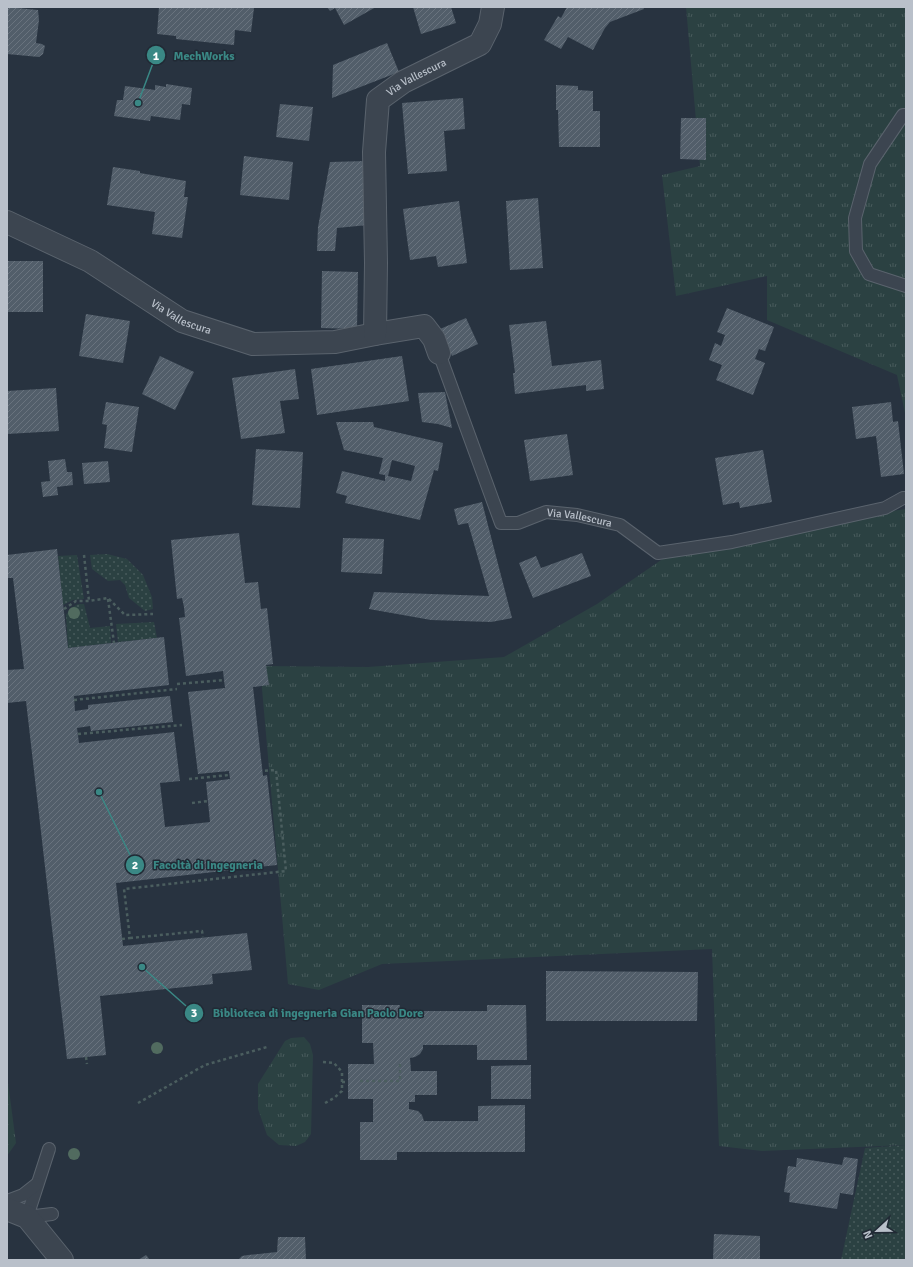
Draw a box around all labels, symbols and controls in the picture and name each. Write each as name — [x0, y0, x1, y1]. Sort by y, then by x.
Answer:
callout: MechWorks — [146, 43, 243, 67]
text: 1 — [153, 49, 160, 64]
text: MechWorks — [173, 49, 235, 64]
street label: Via Vallescura — [384, 56, 449, 99]
street label: Via Vallescura — [148, 297, 213, 337]
street label: Via Vallescura — [546, 506, 614, 530]
callout: Facoltà di Ingegneria — [125, 853, 271, 877]
text: 2 — [132, 858, 138, 873]
text: Facoltà di Ingegneria — [153, 858, 263, 873]
callout: Biblioteca di ingegneria Gian Paolo Dore — [184, 1001, 431, 1025]
text: 3 — [191, 1006, 197, 1021]
text: Biblioteca di ingegneria Gian Paolo Dore — [213, 1006, 423, 1021]
north arrow — [857, 1211, 897, 1251]
text: N — [861, 1229, 876, 1241]

